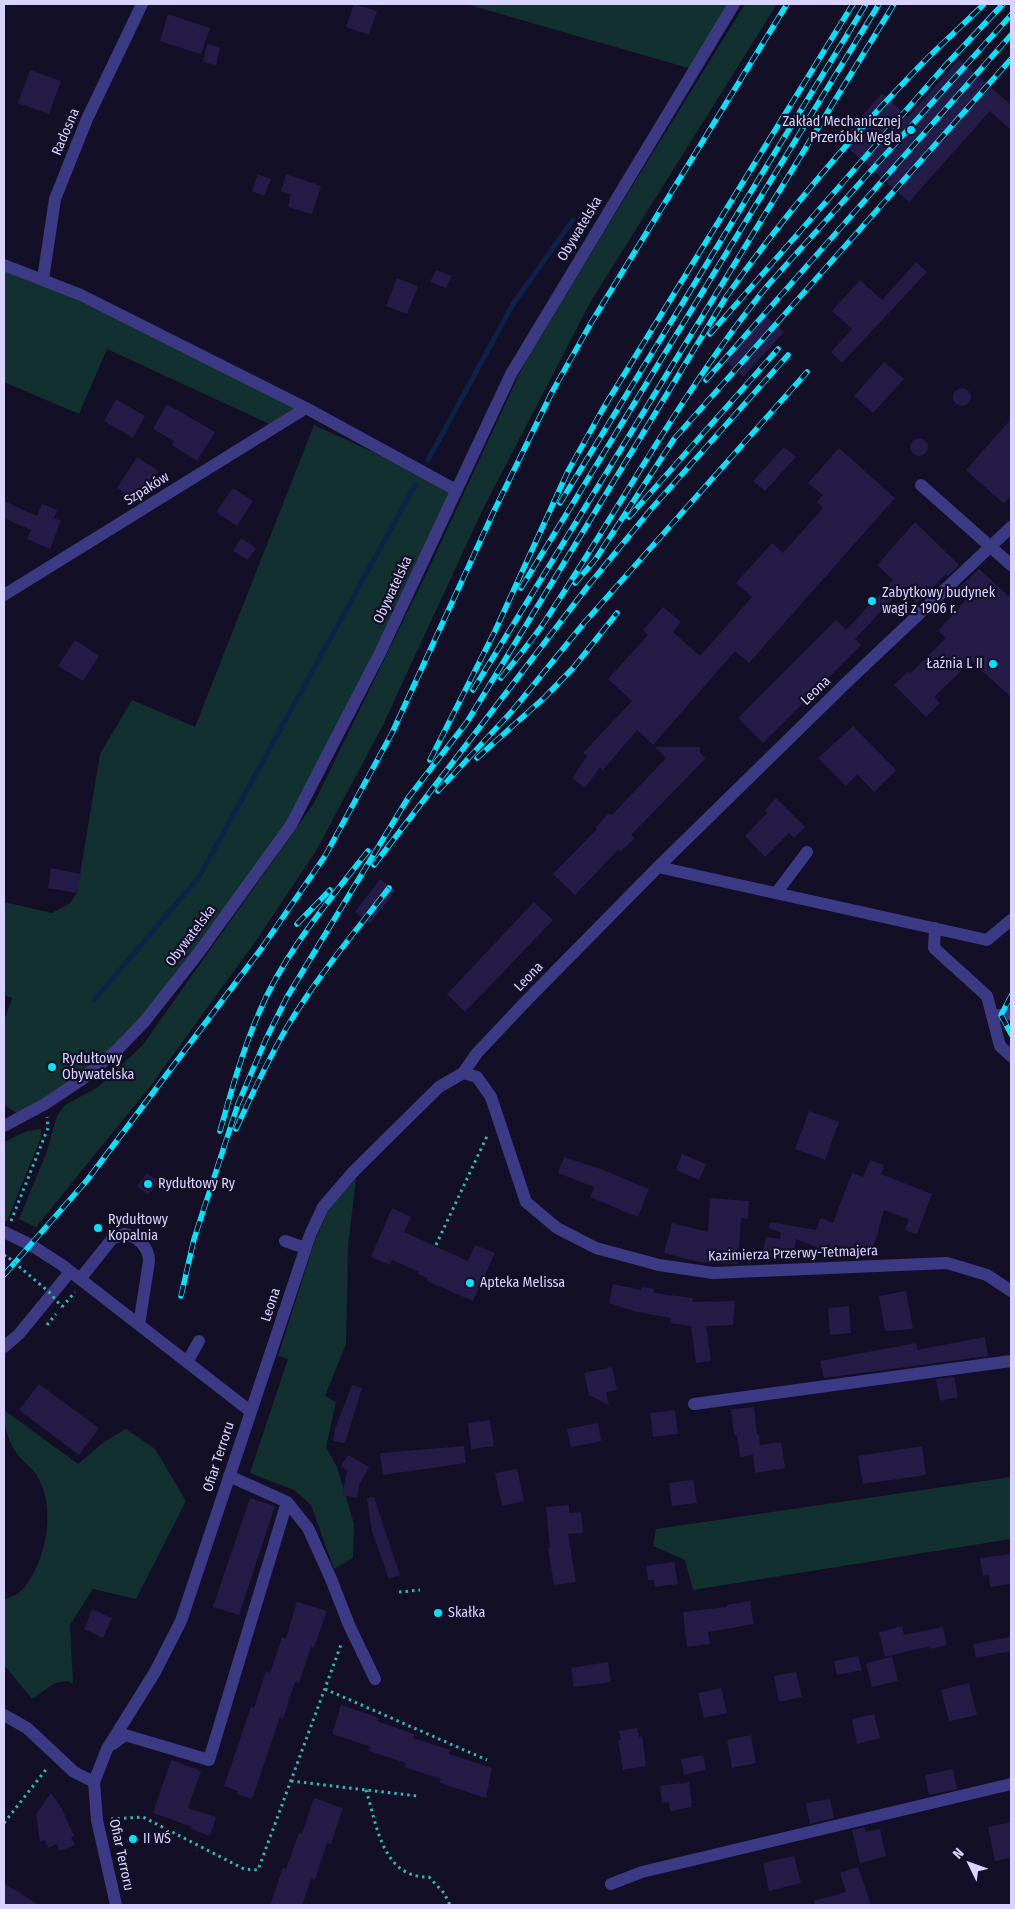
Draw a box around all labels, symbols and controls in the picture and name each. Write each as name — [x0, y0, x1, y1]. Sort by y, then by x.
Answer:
street label: Radosna — [49, 106, 83, 158]
place label: Zakład Mechanicznej Przeróbki Wegla — [782, 114, 901, 146]
marker: Zakład Mechanicznej Przeróbki Wegla — [905, 124, 917, 136]
street label: Obywatelska — [554, 194, 606, 264]
street label: Szpaków — [122, 469, 172, 509]
street label: Obywatelska — [370, 554, 416, 626]
place label: Zabytkowy budynek wagi z 1906 r. — [882, 585, 995, 618]
marker: Zabytkowy budynek wagi z 1906 r. — [866, 595, 878, 607]
place label: Łaźnia L II — [926, 656, 983, 672]
marker: Łaźnia L II — [987, 658, 999, 670]
street label: Leona — [798, 673, 834, 709]
street label: Obywatelska — [163, 902, 219, 970]
street label: Leona — [511, 959, 547, 995]
place label: Rydułtowy Obywatelska — [62, 1051, 134, 1084]
marker: Rydułtowy Obywatelska — [46, 1061, 58, 1073]
place label: Rydułtowy Ry — [158, 1176, 235, 1192]
marker: Rydułtowy Ry — [142, 1178, 154, 1190]
place label: Rydułtowy Kopalnia — [108, 1212, 168, 1244]
marker: Rydułtowy Kopalnia — [92, 1222, 104, 1234]
street label: Kazimierza Przerwy-Tetmajera — [708, 1243, 878, 1265]
place label: Apteka Melissa — [480, 1275, 565, 1291]
marker: Apteka Melissa — [464, 1277, 476, 1289]
street label: Leona — [258, 1286, 284, 1324]
street label: Ofiar Terroru — [200, 1420, 238, 1494]
place label: Skałka — [448, 1605, 485, 1621]
marker: Skałka — [432, 1607, 444, 1619]
street label: Ofiar Terroru — [105, 1818, 137, 1892]
place label: II WŚ — [143, 1831, 171, 1847]
marker: II WŚ — [127, 1833, 139, 1845]
north arrow — [945, 1839, 995, 1889]
text: N — [949, 1845, 968, 1862]

